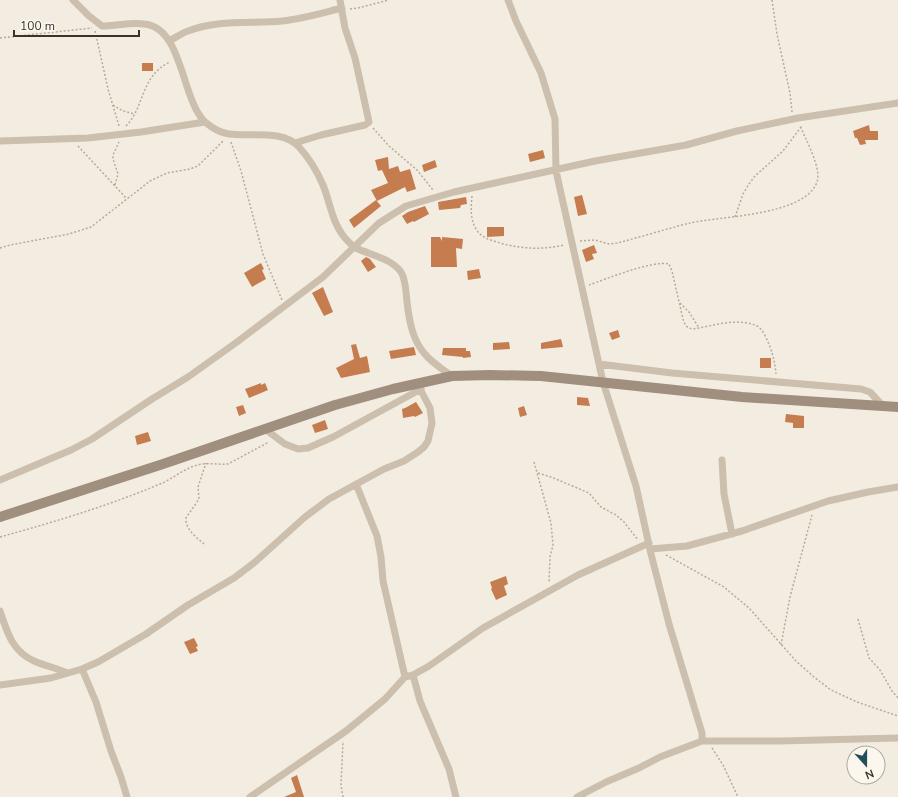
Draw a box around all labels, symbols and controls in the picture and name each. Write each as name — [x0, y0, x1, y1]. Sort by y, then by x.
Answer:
scale bar — [14, 12, 139, 38]
text: 100 m — [20, 18, 55, 34]
north arrow — [846, 745, 886, 785]
text: N — [863, 765, 876, 782]

